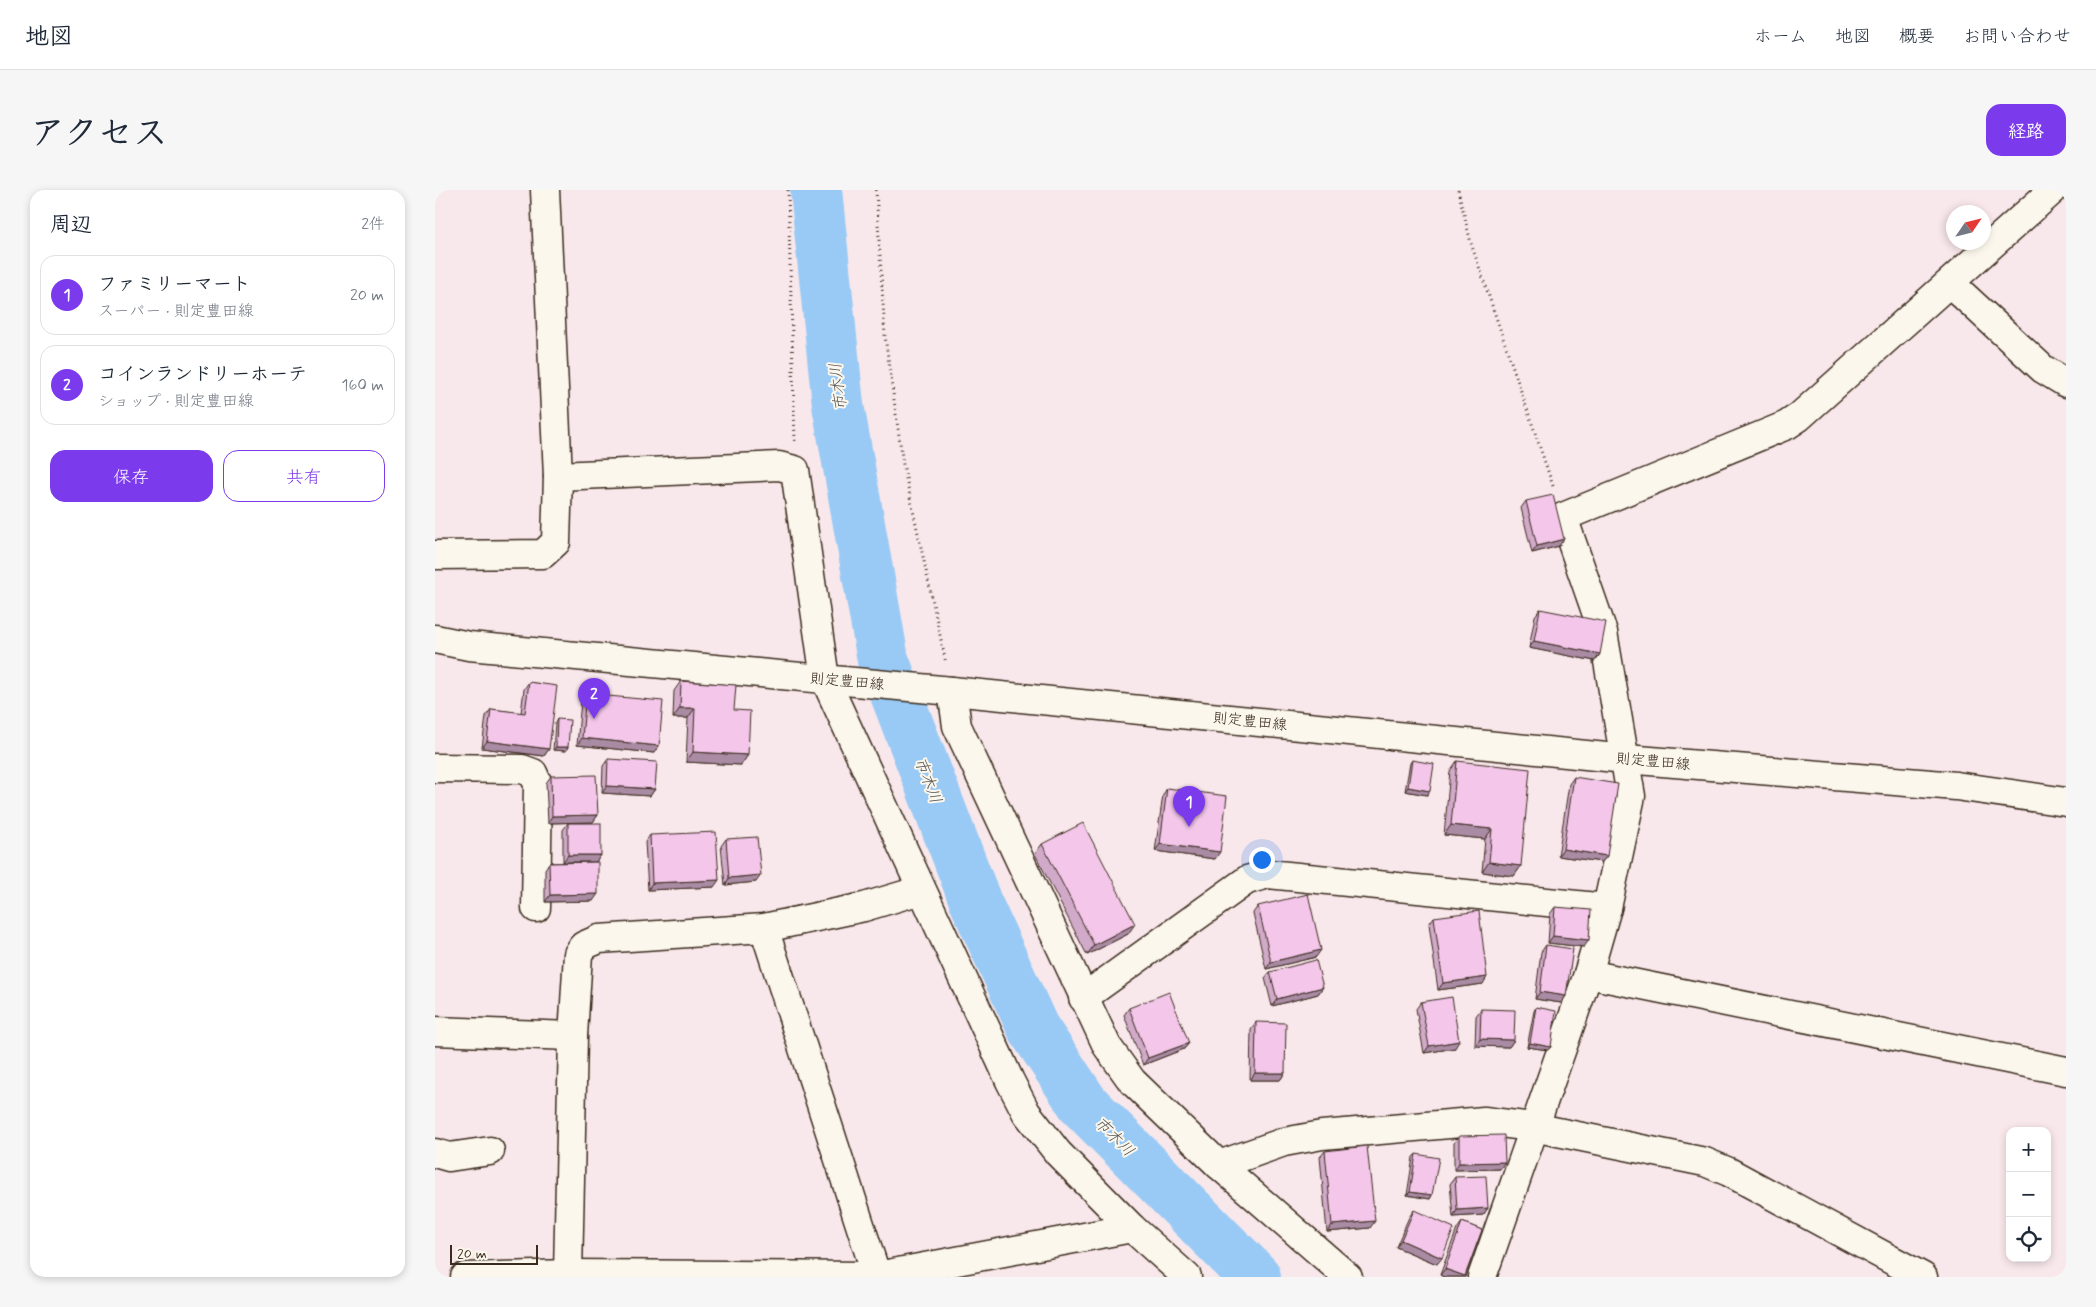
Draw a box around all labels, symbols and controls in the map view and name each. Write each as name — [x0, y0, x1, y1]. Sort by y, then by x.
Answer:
text: 地図 — [25, 22, 73, 53]
text: ホーム — [1754, 25, 1807, 49]
text: 地図 — [1835, 25, 1871, 49]
text: 概要 — [1899, 25, 1935, 49]
text: お問い合わせ — [1963, 25, 2071, 49]
button: 経路 — [1986, 104, 2066, 156]
text: アクセス — [30, 111, 168, 157]
north arrow — [1946, 205, 1991, 250]
text: 周辺 — [50, 211, 92, 239]
text: 2件 — [361, 214, 385, 235]
text: ファミリーマート — [98, 272, 251, 297]
text: 1 — [63, 285, 71, 306]
text: 20 m — [350, 285, 384, 306]
text: スーパー · 則定豊田線 — [98, 301, 254, 322]
text: コインランドリーホーテ — [98, 362, 307, 387]
water label: 市木川 — [825, 362, 852, 412]
text: 2 — [63, 375, 71, 396]
text: 160 m — [341, 375, 384, 396]
text: ショップ · 則定豊田線 — [98, 391, 254, 412]
button: 保存 — [50, 450, 213, 502]
button: 共有 — [223, 450, 385, 502]
street label: 則定豊田線 — [809, 669, 885, 695]
pin: 2 — [578, 678, 610, 719]
street label: 則定豊田線 — [1212, 708, 1288, 736]
street label: 則定豊田線 — [1615, 749, 1691, 775]
water label: 市木川 — [909, 754, 946, 807]
pin: 1 — [1173, 786, 1205, 827]
your location — [1249, 847, 1275, 873]
water label: 市木川 — [1090, 1113, 1138, 1161]
map controls — [2006, 1127, 2051, 1262]
button: + — [2006, 1127, 2051, 1172]
button: − — [2006, 1172, 2051, 1217]
button: locate — [2006, 1217, 2051, 1262]
scale bar — [450, 1242, 537, 1265]
text: 20 m — [457, 1245, 487, 1263]

